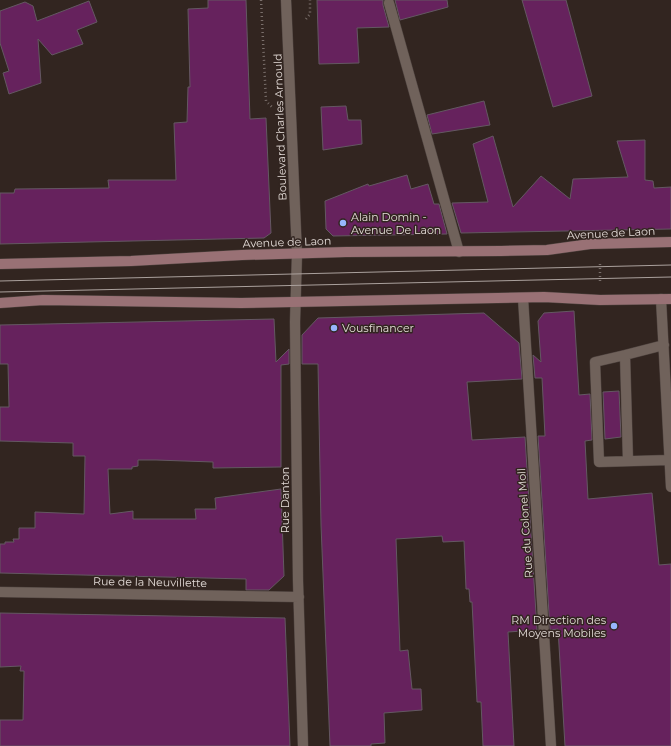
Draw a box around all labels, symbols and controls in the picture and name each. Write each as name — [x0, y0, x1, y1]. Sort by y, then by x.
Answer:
street label: Boulevard Charles Arnould — [270, 53, 290, 201]
place label: Alain Domin - Avenue De Laon — [351, 210, 441, 237]
marker: Alain Domin - Avenue De Laon — [338, 218, 348, 228]
street label: Avenue de Laon — [566, 224, 656, 242]
street label: Avenue de Laon — [242, 233, 332, 251]
place label: Vousfinancer — [342, 321, 414, 335]
marker: Vousfinancer — [329, 323, 339, 333]
street label: Rue Danton — [278, 467, 292, 533]
street label: Rue du Colonel Moll — [514, 468, 536, 578]
street label: Rue de la Neuvillette — [93, 574, 207, 590]
place label: RM Direction des Moyens Mobiles — [511, 613, 607, 640]
marker: RM Direction des Moyens Mobiles — [609, 621, 619, 631]

